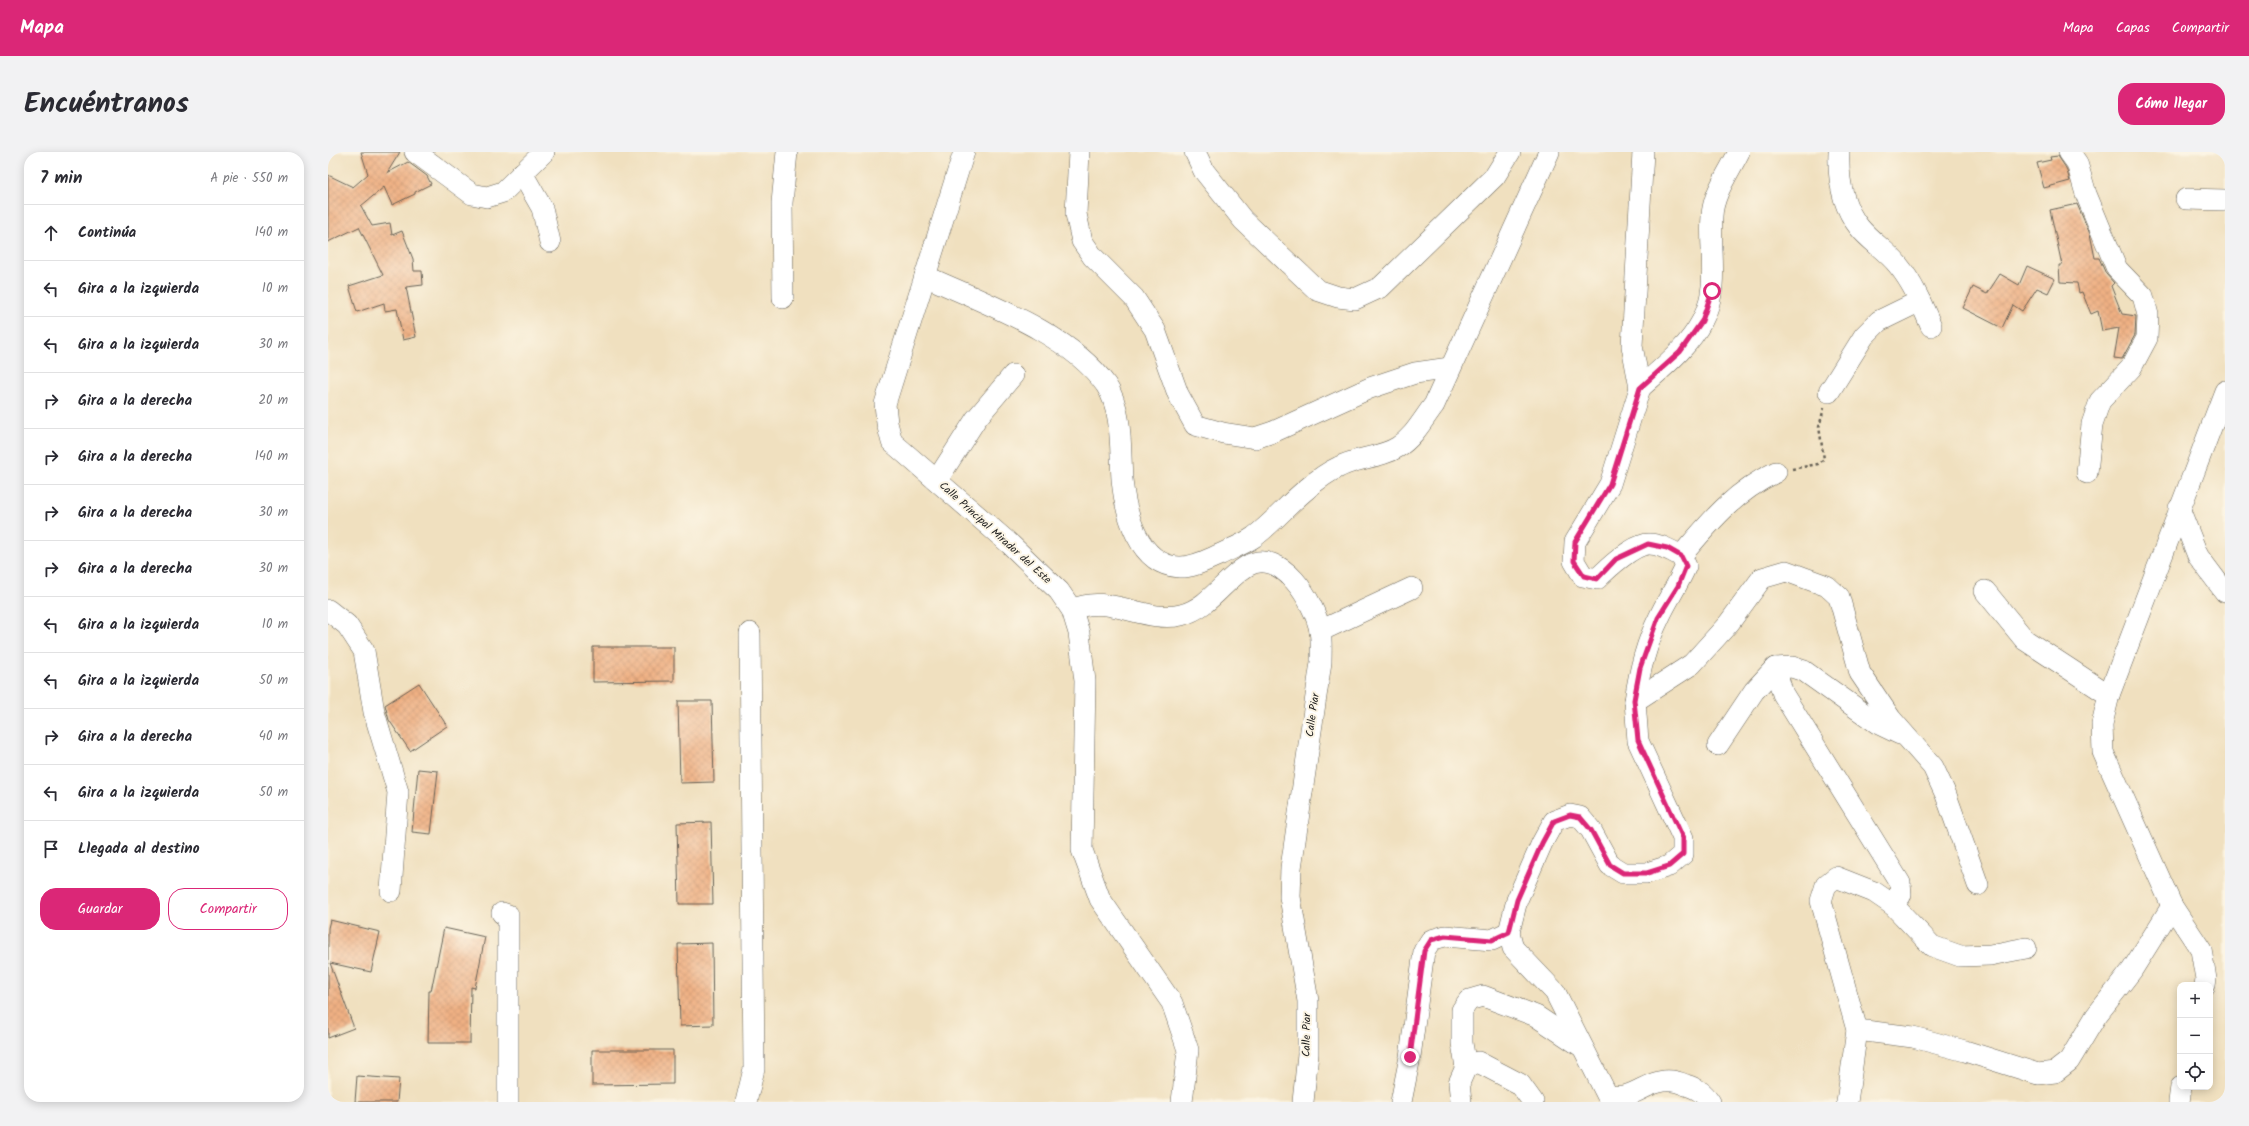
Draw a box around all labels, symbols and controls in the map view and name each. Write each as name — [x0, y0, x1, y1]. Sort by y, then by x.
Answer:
text: Mapa — [20, 13, 64, 43]
text: Mapa — [2063, 17, 2094, 39]
text: Capas — [2116, 17, 2150, 39]
text: Compartir — [2172, 17, 2229, 39]
text: Encuéntranos — [24, 82, 189, 127]
button: Cómo llegar — [2118, 83, 2225, 125]
text: 7 min — [40, 165, 82, 192]
text: A pie · 550 m — [210, 168, 288, 189]
text: Continúa — [78, 221, 136, 245]
icon: ahead — [40, 222, 62, 244]
text: 140 m — [255, 222, 288, 243]
text: Gira a la izquierda — [78, 277, 199, 301]
icon: left — [40, 278, 62, 300]
text: 10 m — [262, 278, 288, 299]
route start — [1703, 282, 1721, 300]
text: Gira a la izquierda — [78, 333, 199, 357]
icon: left — [40, 334, 62, 356]
text: 30 m — [259, 334, 288, 355]
text: Gira a la derecha — [78, 389, 192, 413]
icon: right — [40, 390, 62, 412]
text: 20 m — [258, 390, 288, 411]
text: Gira a la derecha — [78, 445, 192, 469]
icon: right — [40, 446, 62, 468]
text: 140 m — [255, 446, 288, 467]
street label: Calle Principal Mirador del Este — [935, 477, 1055, 589]
text: Gira a la derecha — [78, 501, 192, 525]
icon: right — [40, 502, 62, 524]
text: 30 m — [259, 502, 288, 523]
text: Gira a la derecha — [78, 557, 192, 581]
icon: right — [40, 558, 62, 580]
text: 30 m — [259, 558, 288, 579]
text: Gira a la izquierda — [78, 613, 199, 637]
icon: left — [40, 614, 62, 636]
text: 10 m — [262, 614, 288, 635]
text: Gira a la izquierda — [78, 669, 199, 693]
icon: left — [40, 670, 62, 692]
text: 50 m — [259, 670, 288, 691]
street label: Calle Piar — [1301, 691, 1325, 738]
text: Gira a la derecha — [78, 725, 192, 749]
icon: right — [40, 726, 62, 748]
text: 40 m — [259, 726, 288, 747]
text: Gira a la izquierda — [78, 781, 199, 805]
icon: left — [40, 782, 62, 804]
text: 50 m — [259, 782, 288, 803]
text: Llegada al destino — [78, 837, 200, 861]
icon: arrive — [40, 838, 62, 860]
button: Guardar — [40, 888, 160, 930]
button: Compartir — [168, 888, 288, 930]
map controls — [2177, 982, 2213, 1090]
button: + — [2177, 982, 2213, 1018]
street label: Calle Piar — [1298, 1012, 1316, 1057]
button: − — [2177, 1018, 2213, 1054]
route end — [1401, 1048, 1419, 1066]
button: locate — [2177, 1054, 2213, 1090]

